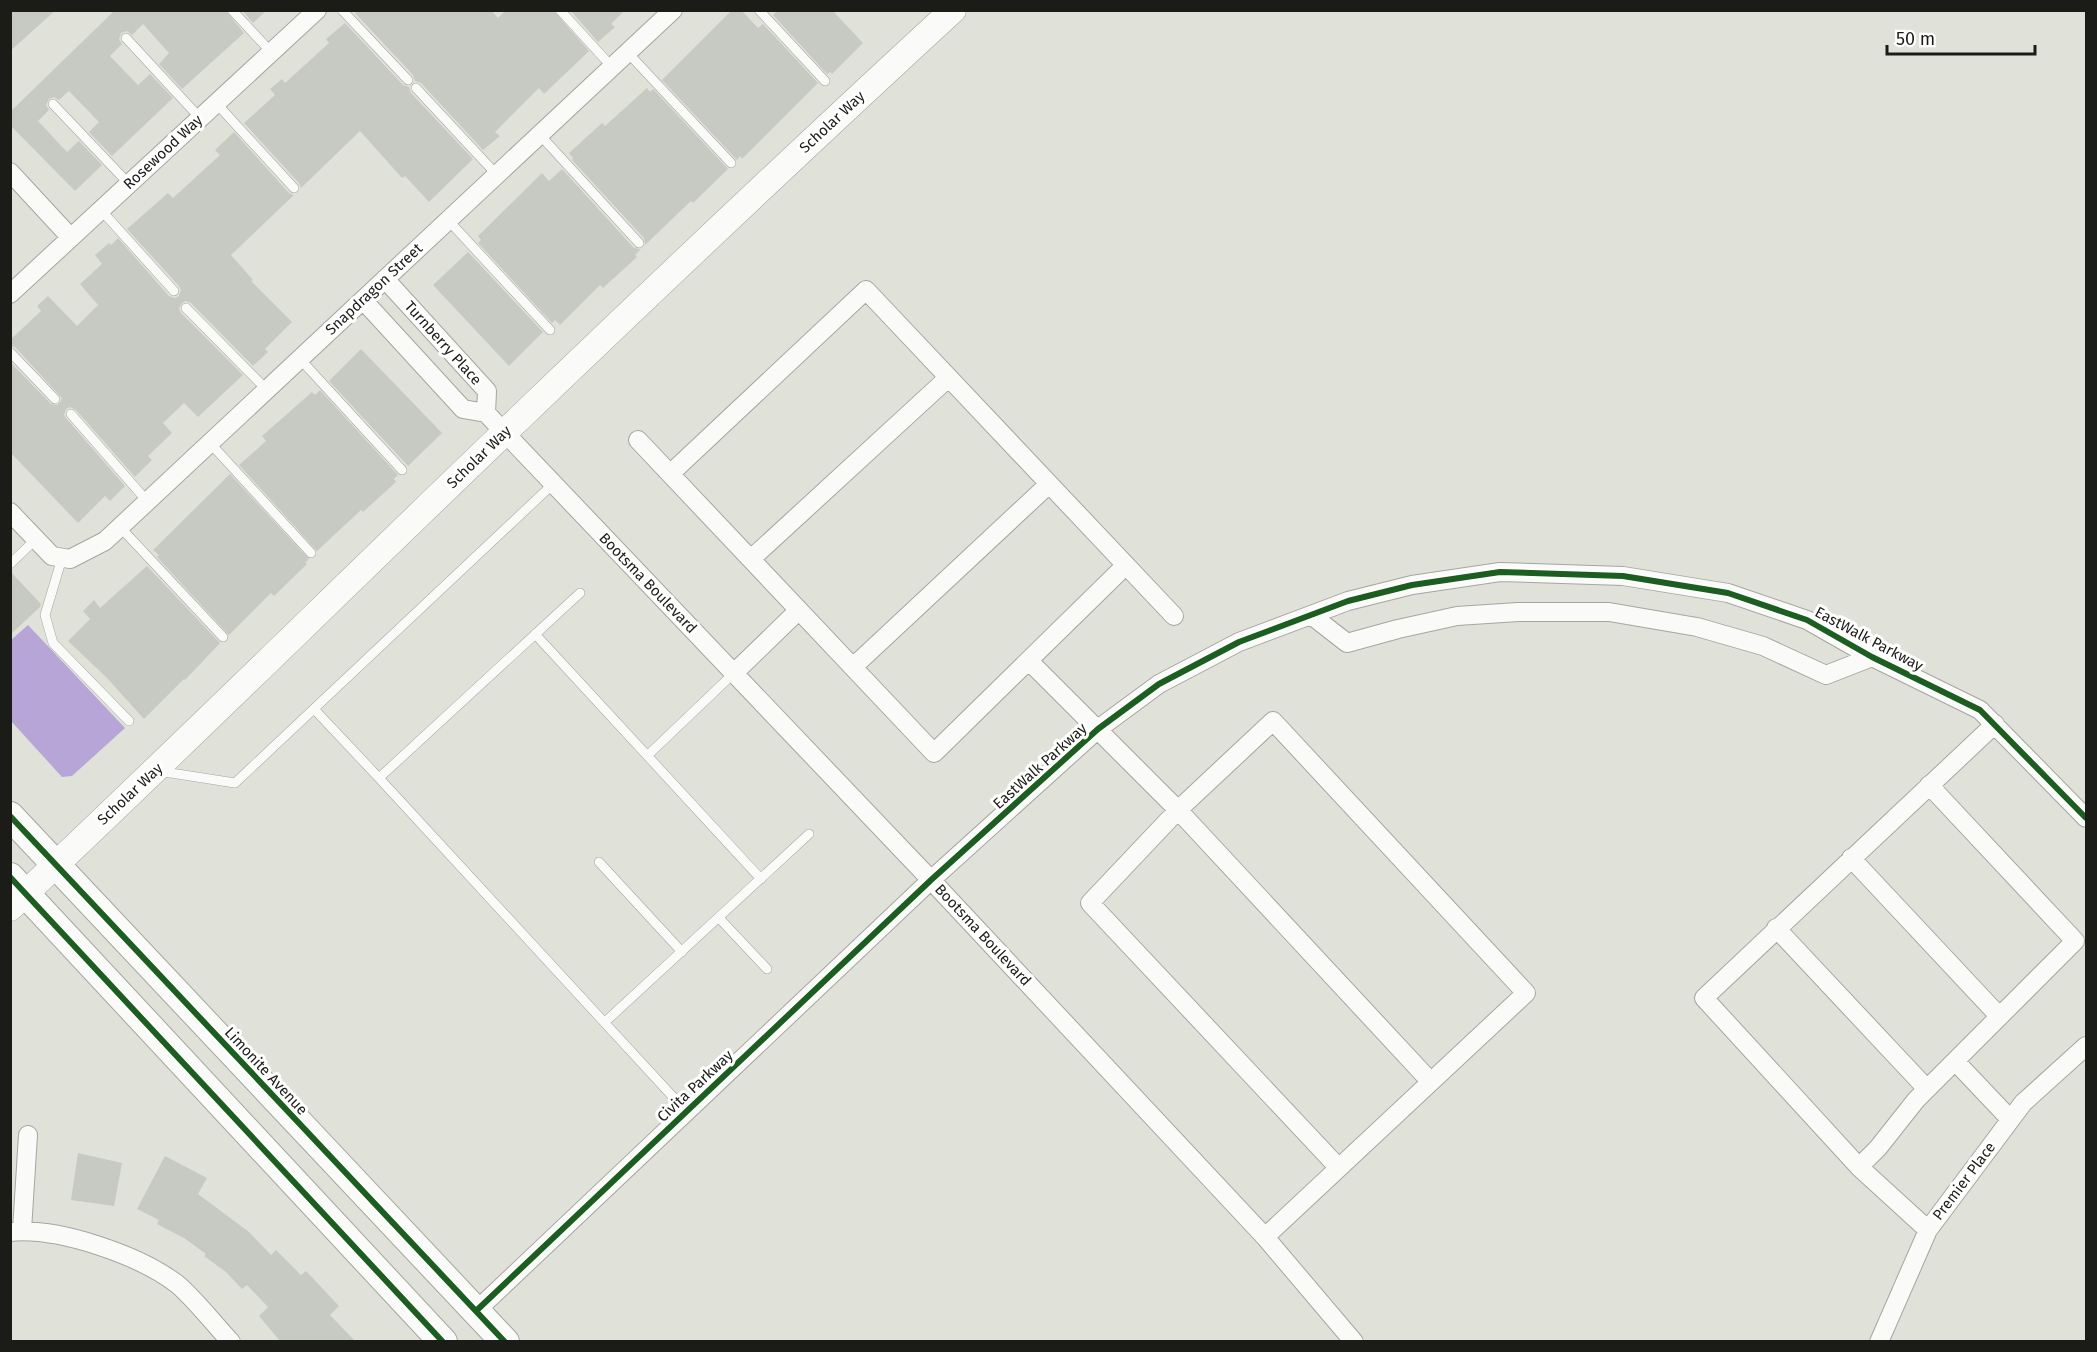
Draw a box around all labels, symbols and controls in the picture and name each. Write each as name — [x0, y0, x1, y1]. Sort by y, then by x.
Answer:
scale bar — [1887, 18, 2036, 56]
text: 50 m — [1896, 28, 1935, 50]
street label: Scholar Way — [796, 87, 869, 157]
street label: Rosewood Way — [120, 110, 207, 193]
street label: Snapdragon Street — [322, 239, 427, 339]
street label: Turnberry Place — [401, 297, 485, 389]
street label: Scholar Way — [443, 421, 515, 492]
street label: Bootsma Boulevard — [595, 529, 701, 637]
street label: EastWalk Parkway — [1812, 603, 1927, 675]
street label: EastWalk Parkway — [990, 719, 1091, 813]
street label: Scholar Way — [94, 759, 167, 829]
street label: Bootsma Boulevard — [931, 880, 1035, 990]
street label: Limonite Avenue — [221, 1023, 311, 1119]
street label: Civita Parkway — [653, 1046, 737, 1126]
street label: Premier Place — [1929, 1138, 1999, 1224]

